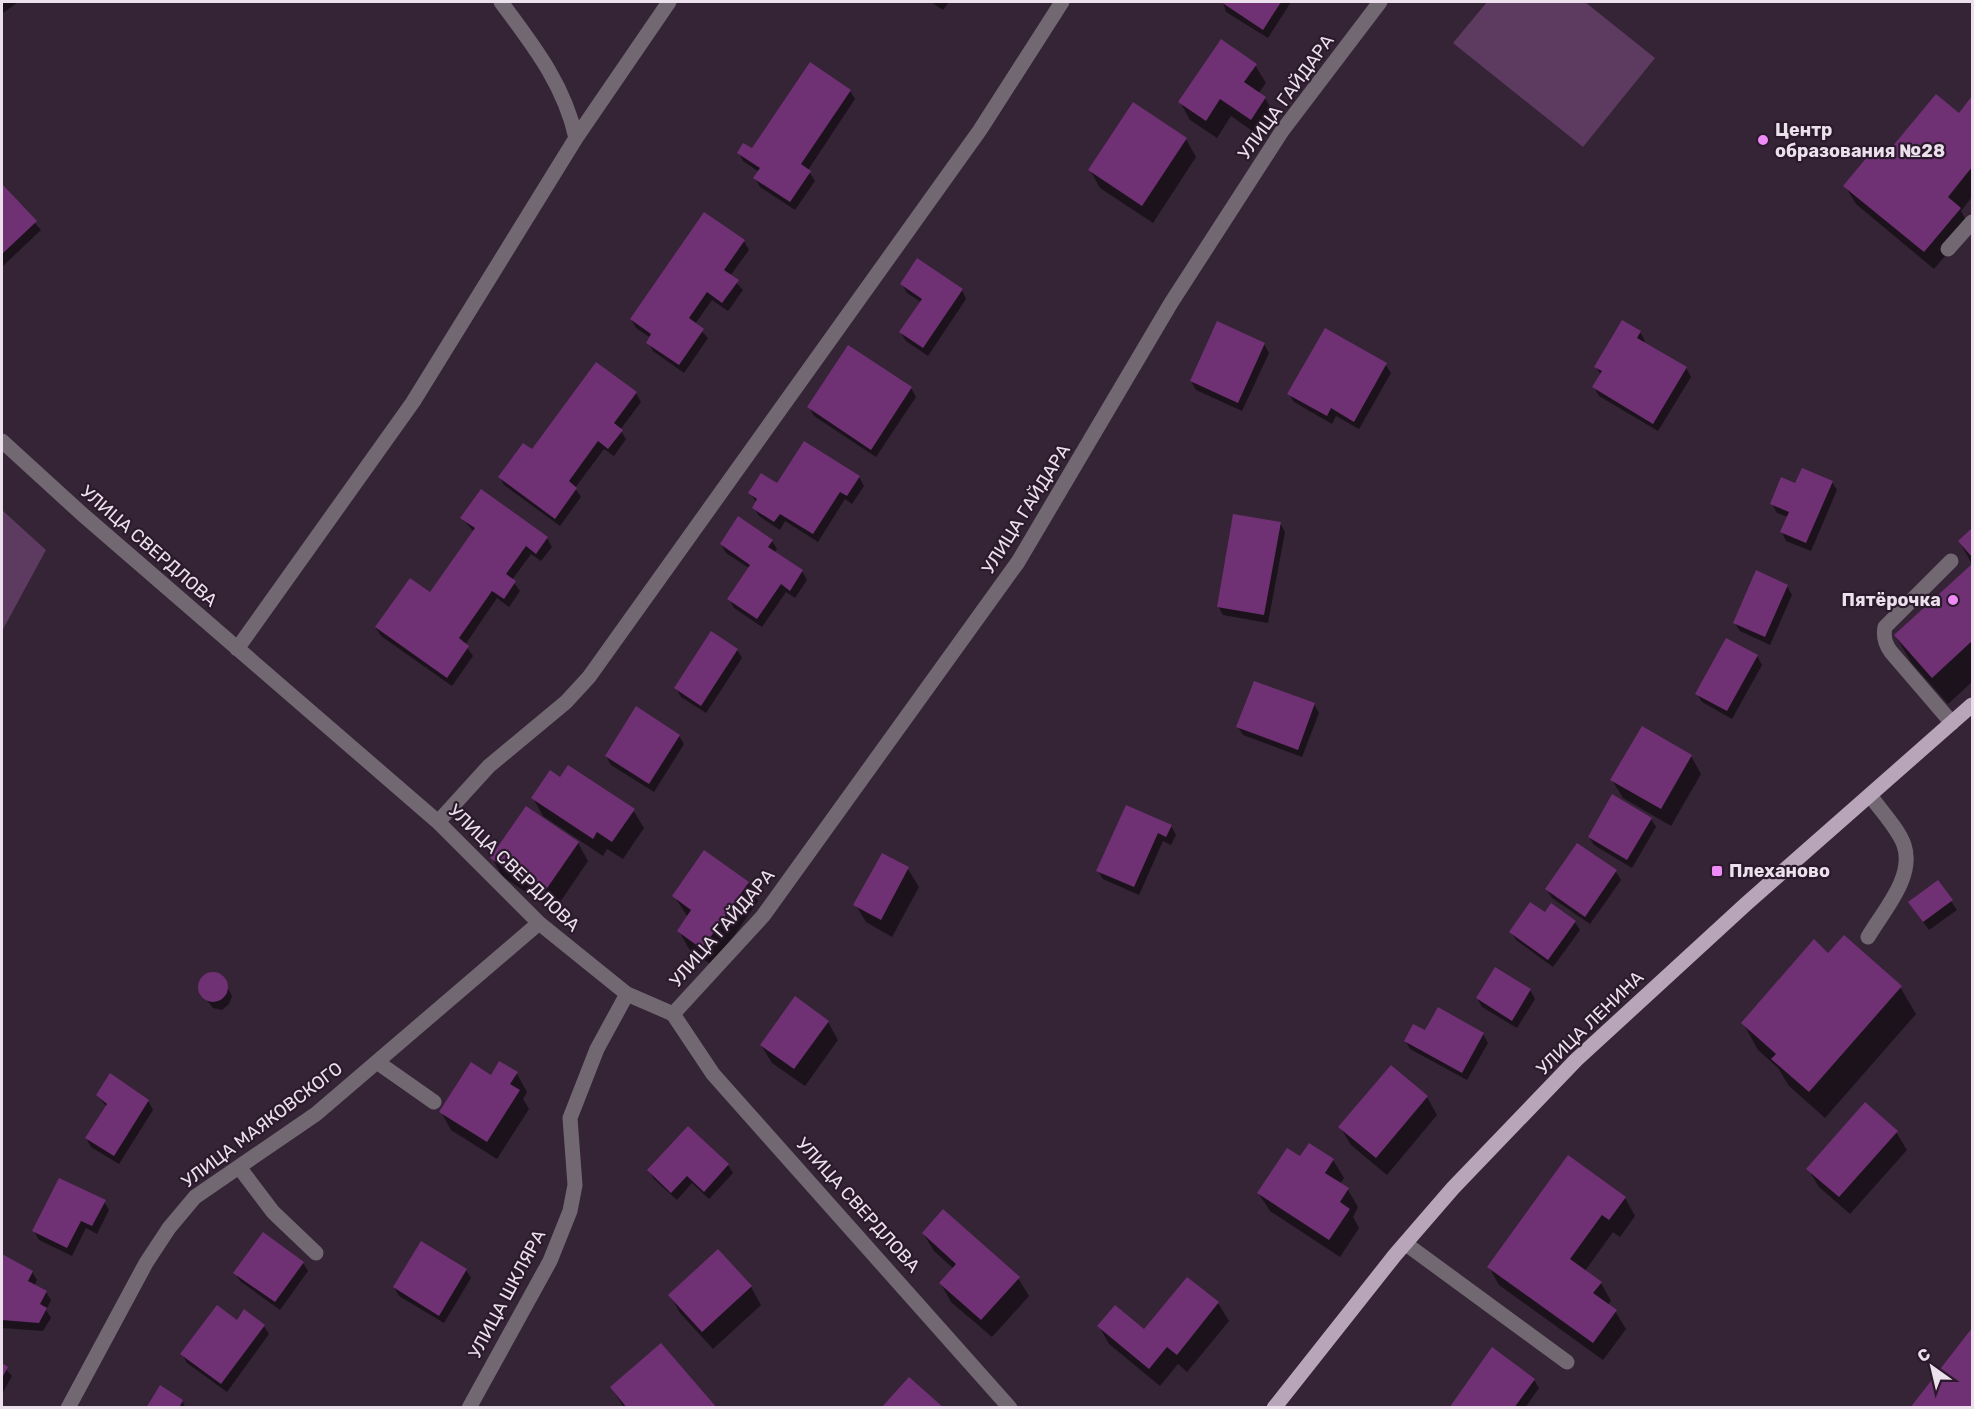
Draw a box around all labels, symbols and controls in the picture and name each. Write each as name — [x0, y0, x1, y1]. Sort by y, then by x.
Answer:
street label: УЛИЦА ГАЙДАРА — [1233, 30, 1339, 164]
place label: Центр образования №28 — [1775, 119, 1945, 162]
marker: Центр образования №28 — [1756, 133, 1770, 147]
street label: УЛИЦА ГАЙДАРА — [977, 440, 1075, 578]
street label: УЛИЦА СВЕРДЛОВА — [76, 481, 222, 611]
place label: Пятёрочка — [1841, 589, 1941, 611]
marker: Пятёрочка — [1946, 593, 1960, 607]
street label: УЛИЦА СВЕРДЛОВА — [444, 800, 584, 936]
place label: Плеханово — [1729, 860, 1830, 882]
marker: Плеханово — [1710, 864, 1724, 878]
street label: УЛИЦА ГАЙДАРА — [665, 865, 779, 991]
street label: УЛИЦА ЛЕНИНА — [1532, 966, 1648, 1080]
street label: УЛИЦА МАЯКОВСКОГО — [177, 1057, 347, 1193]
street label: УЛИЦА СВЕРДЛОВА — [792, 1133, 924, 1277]
street label: УЛИЦА ШКЛЯРА — [464, 1226, 550, 1362]
north arrow — [1902, 1337, 1962, 1397]
text: С — [1914, 1344, 1934, 1366]

